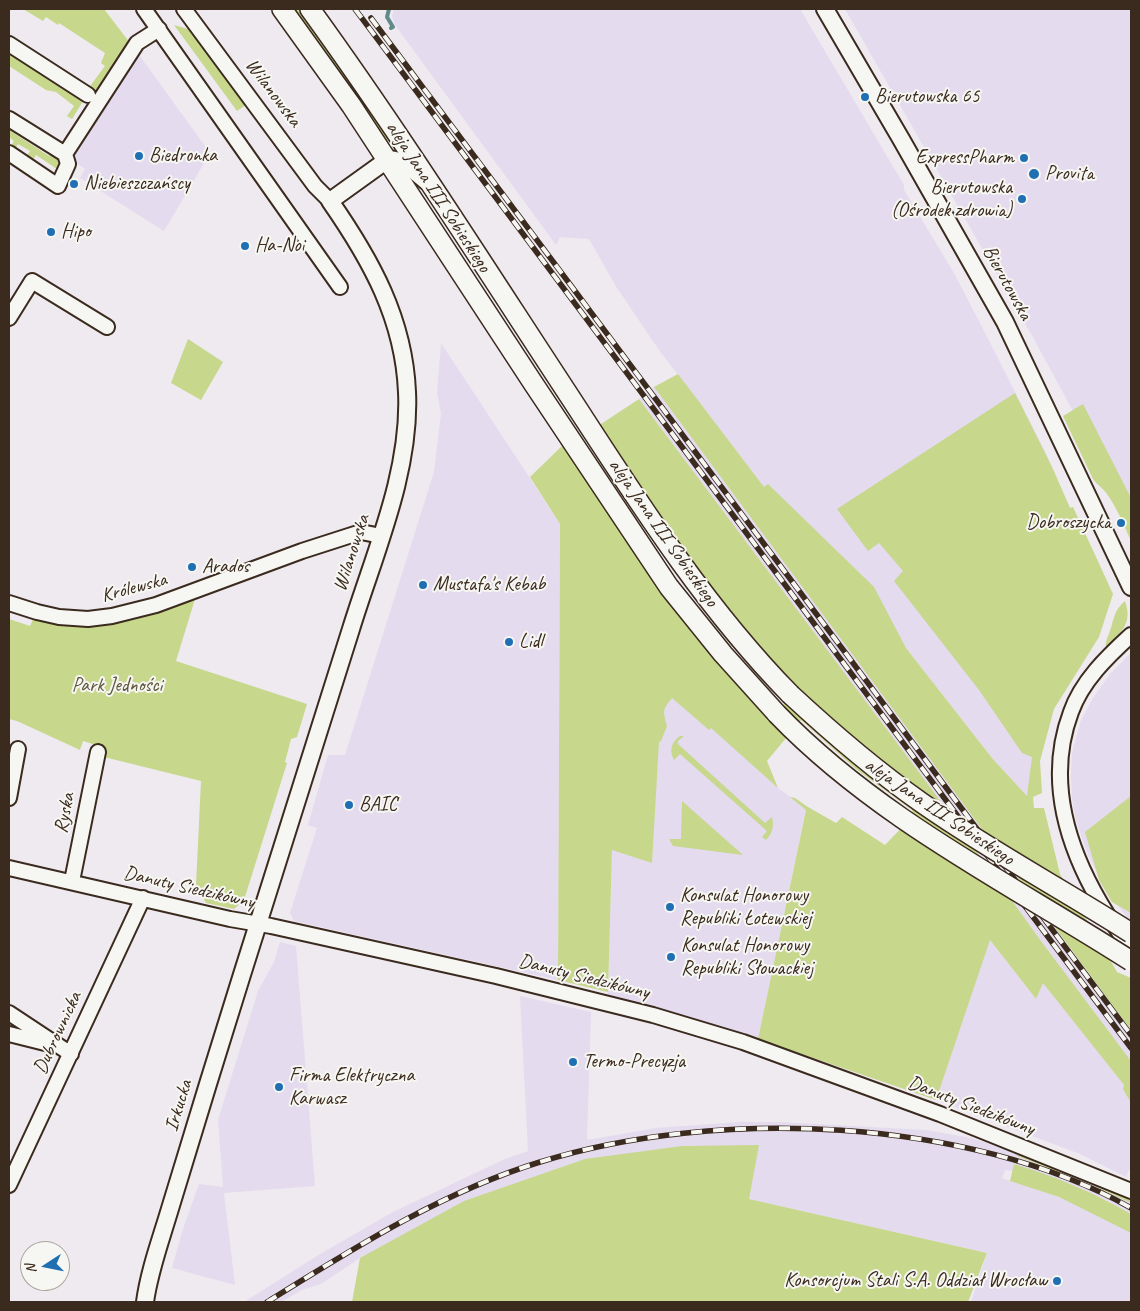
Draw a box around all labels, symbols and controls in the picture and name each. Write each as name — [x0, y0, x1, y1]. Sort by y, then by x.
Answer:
street label: Wilanowska — [240, 54, 306, 132]
place label: Bierutowska 65 — [875, 85, 979, 109]
marker: Bierutowska 65 — [859, 91, 871, 103]
street label: aleja Jana III Sobieskiego — [380, 117, 496, 277]
place label: Biedronka — [149, 144, 217, 168]
place label: ExpressPharm — [916, 146, 1014, 170]
marker: Biedronka — [133, 150, 145, 162]
marker: ExpressPharm — [1018, 152, 1030, 164]
place label: Provita — [1045, 162, 1094, 186]
marker: Provita — [1027, 167, 1041, 181]
place label: Niebieszczańscy — [84, 172, 190, 196]
place label: Bierutowska (Ośrodek zdrowia) — [891, 176, 1012, 223]
marker: Niebieszczańscy — [68, 178, 80, 190]
marker: Bierutowska (Ośrodek zdrowia) — [1016, 193, 1028, 205]
place label: Hipo — [61, 220, 91, 244]
marker: Hipo — [45, 226, 57, 238]
place label: Ha-Noi — [255, 234, 304, 258]
marker: Ha-Noi — [239, 240, 251, 252]
street label: Bierutowska — [977, 241, 1037, 325]
street label: aleja Jana III Sobieskiego — [603, 454, 723, 612]
place label: Dobroszycka — [1026, 511, 1111, 535]
street label: Wilanowska — [328, 512, 376, 594]
marker: Dobroszycka — [1115, 517, 1127, 529]
place label: Arados — [202, 555, 249, 579]
marker: Arados — [186, 561, 198, 573]
street label: Królewska — [99, 568, 169, 608]
place label: Mustafa's Kebab — [433, 573, 545, 597]
marker: Mustafa's Kebab — [417, 579, 429, 591]
place label: Lidl — [519, 630, 543, 654]
marker: Lidl — [503, 636, 515, 648]
park label: Park Jedności — [72, 674, 162, 698]
street label: aleja Jana III Sobieskiego — [860, 753, 1018, 871]
street label: Ryska — [49, 791, 81, 835]
place label: BAIC — [359, 793, 397, 817]
marker: BAIC — [343, 799, 355, 811]
street label: Danuty Siedzikówny — [121, 861, 257, 915]
place label: Konsulat Honorowy Republiki Łotewskiej — [680, 884, 811, 931]
marker: Konsulat Honorowy Republiki Łotewskiej — [664, 901, 676, 913]
place label: Konsulat Honorowy Republiki Słowackiej — [681, 934, 813, 981]
street label: Danuty Siedzikówny — [516, 949, 652, 1005]
marker: Konsulat Honorowy Republiki Słowackiej — [665, 951, 677, 963]
street label: Dubrownicka — [29, 988, 87, 1078]
place label: Termo-Precyzja — [583, 1050, 685, 1074]
marker: Termo-Precyzja — [567, 1056, 579, 1068]
place label: Firma Elektryczna Karwasz — [289, 1064, 414, 1111]
street label: Danuty Siedzikówny — [904, 1071, 1038, 1141]
street label: Irkucka — [160, 1077, 198, 1135]
marker: Firma Elektryczna Karwasz — [273, 1081, 285, 1093]
north arrow — [20, 1241, 70, 1291]
text: N — [22, 1263, 40, 1275]
place label: Konsorcjum Stali S.A. Oddział Wrocław — [784, 1269, 1047, 1293]
marker: Konsorcjum Stali S.A. Oddział Wrocław — [1051, 1275, 1063, 1287]

